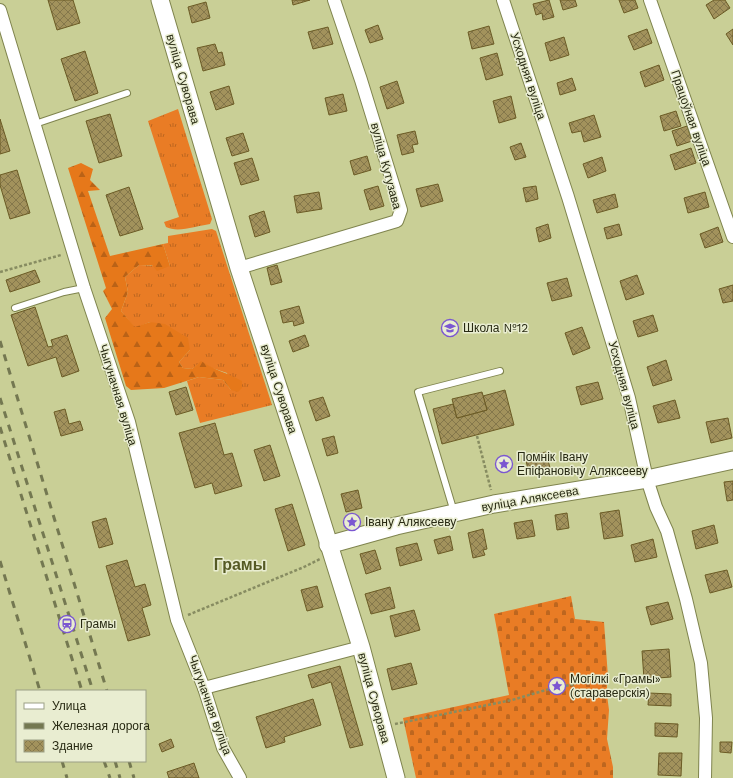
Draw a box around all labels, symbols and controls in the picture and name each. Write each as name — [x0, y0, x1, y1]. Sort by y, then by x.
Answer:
street label: Усходняя вуліца — [507, 31, 549, 122]
street label: вуліца Суворава — [163, 32, 203, 126]
street label: Працоўная вуліца — [668, 68, 714, 168]
street label: вуліца Кутузава — [368, 121, 404, 211]
school or university icon: Школа №12 — [440, 318, 460, 338]
place label: Школа №12 — [463, 321, 528, 335]
street label: Усходняя вуліца — [605, 339, 643, 431]
street label: Чыгуначная вуліца — [96, 343, 140, 448]
street label: вуліца Суворава — [258, 343, 300, 436]
place label: Помнік Івану Епіфановічу Аляксееву — [517, 450, 648, 478]
place icon: Помнік Івану Епіфановічу Аляксееву — [494, 454, 514, 474]
street label: вуліца Аляксеева — [480, 484, 580, 514]
place icon: Івану Аляксееву — [342, 512, 362, 532]
place label: Івану Аляксееву — [365, 515, 456, 529]
district label: Грамы — [214, 555, 266, 574]
station icon: Грамы — [57, 614, 77, 634]
place label: Грамы — [80, 617, 116, 631]
street label: вуліца Суворава — [355, 651, 393, 745]
street label: Чыгуначная вуліца — [185, 653, 235, 757]
place label: Могілкі «Грамы» (стараверскія) — [570, 672, 661, 700]
place icon: Могілкі «Грамы» (стараверскія) — [547, 676, 567, 696]
legend — [16, 690, 146, 762]
text: Улица — [52, 699, 86, 713]
text: Железная дорога — [52, 719, 150, 733]
text: Здание — [52, 739, 93, 753]

